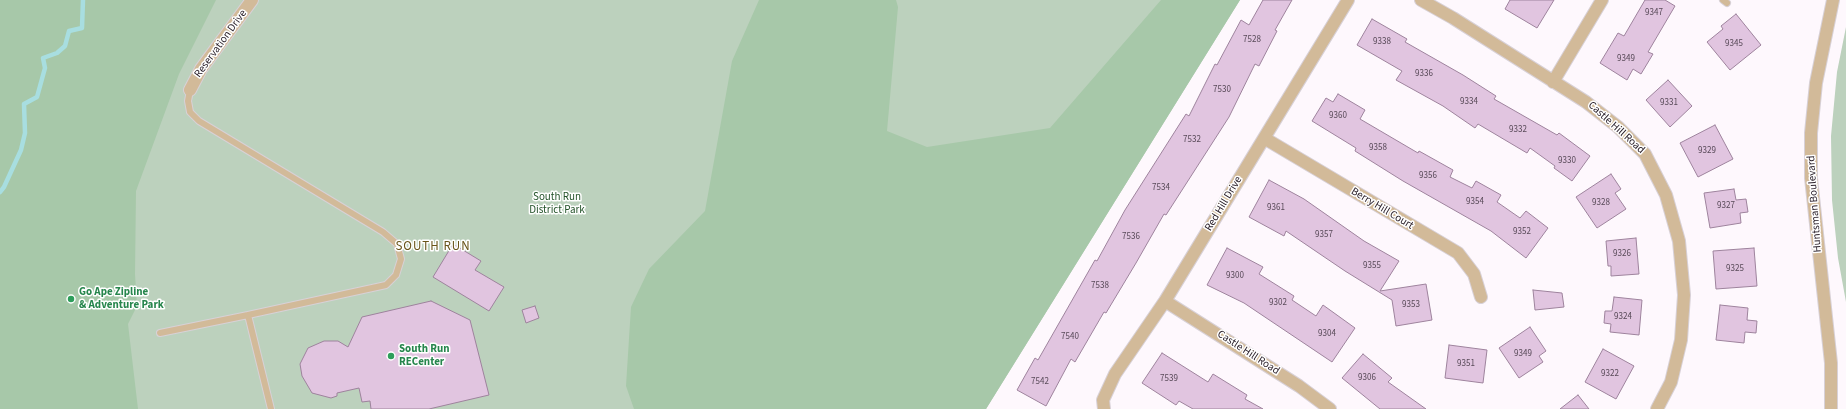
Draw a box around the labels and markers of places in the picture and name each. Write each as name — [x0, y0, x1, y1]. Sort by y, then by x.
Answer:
place label: Go Ape Zipline & Adventure Park — [79, 286, 164, 312]
marker: Go Ape Zipline & Adventure Park — [66, 294, 76, 304]
place label: South Run RECenter — [399, 343, 449, 369]
marker: South Run RECenter — [386, 351, 396, 361]

